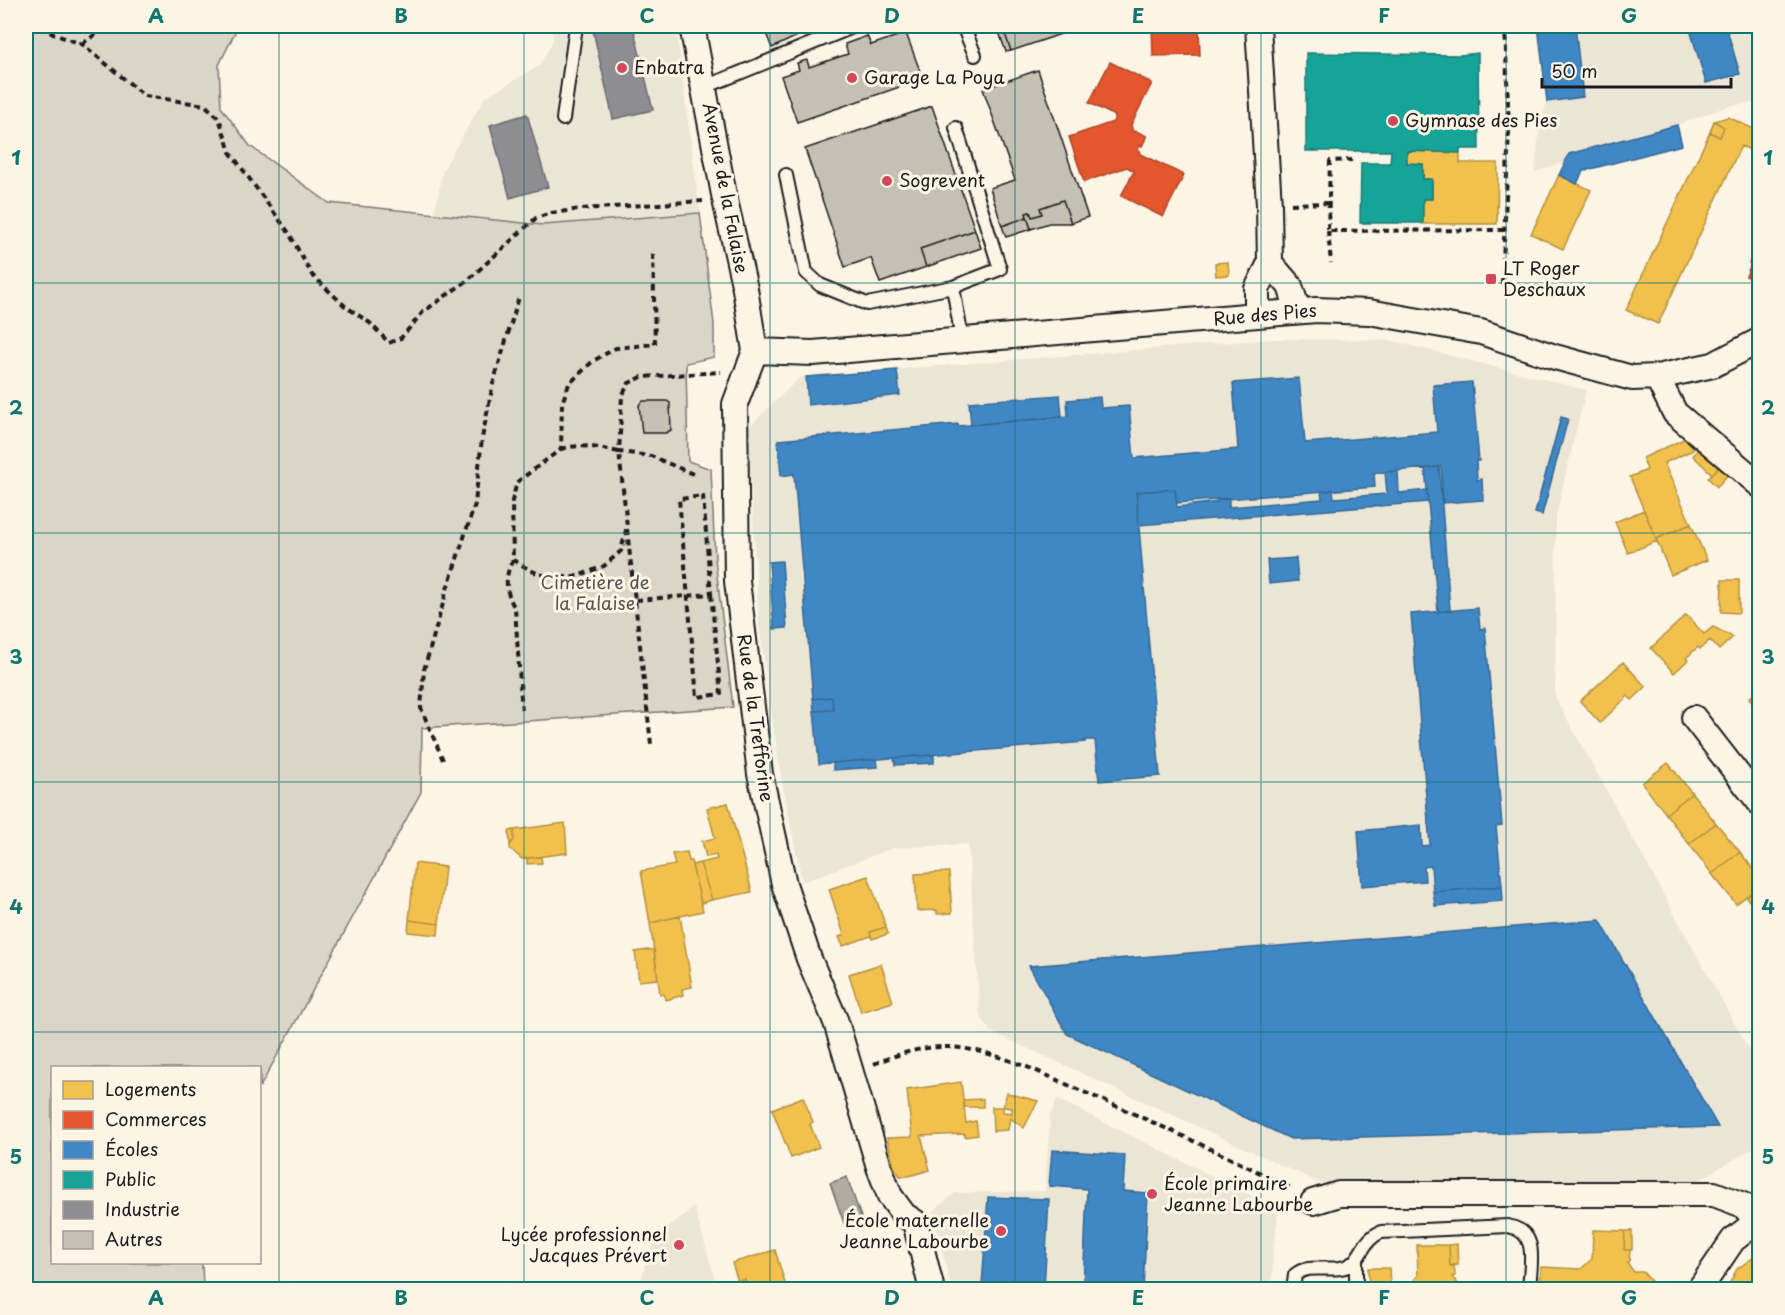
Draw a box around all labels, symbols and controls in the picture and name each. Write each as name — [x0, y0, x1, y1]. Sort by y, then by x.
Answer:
text: A — [148, 0, 164, 30]
text: B — [394, 0, 408, 30]
text: C — [639, 0, 655, 30]
text: D — [884, 0, 900, 30]
text: E — [1132, 0, 1144, 30]
text: F — [1378, 0, 1390, 30]
text: G — [1621, 0, 1637, 30]
scale bar — [1542, 51, 1731, 89]
place label: Enbatra — [634, 53, 704, 80]
text: 50 m — [1551, 57, 1598, 84]
marker: Enbatra — [615, 61, 629, 75]
place label: Garage La Poya — [864, 63, 1005, 90]
marker: Garage La Poya — [845, 71, 859, 85]
street label: Avenue de la Falaise — [697, 100, 756, 275]
place label: Gymnase des Pies — [1405, 106, 1557, 133]
marker: Gymnase des Pies — [1386, 114, 1400, 128]
text: 1 — [11, 142, 21, 172]
text: 1 — [1763, 142, 1773, 172]
place label: Sogrevent — [899, 166, 985, 193]
marker: Sogrevent — [880, 174, 894, 188]
place label: LT Roger Deschaux — [1503, 254, 1586, 302]
marker: LT Roger Deschaux — [1484, 272, 1498, 286]
street label: Rue des Pies — [1212, 296, 1318, 331]
text: 2 — [9, 392, 23, 422]
text: 2 — [1761, 392, 1775, 422]
park label: Cimetière de la Falaise — [540, 568, 650, 616]
street label: Rue de la Trefforine — [731, 632, 782, 804]
text: 3 — [9, 641, 23, 671]
text: 3 — [1761, 641, 1775, 671]
text: 4 — [9, 891, 23, 921]
text: 4 — [1761, 891, 1775, 921]
legend — [51, 1066, 261, 1264]
text: Logements — [105, 1075, 196, 1102]
text: Commerces — [105, 1105, 206, 1132]
text: Écoles — [105, 1135, 158, 1162]
text: 5 — [10, 1141, 22, 1171]
text: 5 — [1762, 1141, 1774, 1171]
text: Public — [105, 1165, 156, 1192]
place label: École primaire Jeanne Labourbe — [1164, 1169, 1313, 1217]
marker: École primaire Jeanne Labourbe — [1145, 1187, 1159, 1201]
text: Industrie — [105, 1195, 180, 1222]
place label: École maternelle Jeanne Labourbe — [840, 1206, 989, 1254]
place label: Lycée professionnel Jacques Prévert — [501, 1220, 667, 1268]
marker: École maternelle Jeanne Labourbe — [994, 1224, 1008, 1238]
text: Autres — [105, 1225, 162, 1252]
marker: Lycée professionnel Jacques Prévert — [672, 1238, 686, 1252]
text: A — [148, 1282, 164, 1312]
text: B — [394, 1282, 408, 1312]
text: C — [639, 1282, 655, 1312]
text: D — [884, 1282, 900, 1312]
text: E — [1132, 1282, 1144, 1312]
text: F — [1378, 1282, 1390, 1312]
text: G — [1621, 1282, 1637, 1312]

